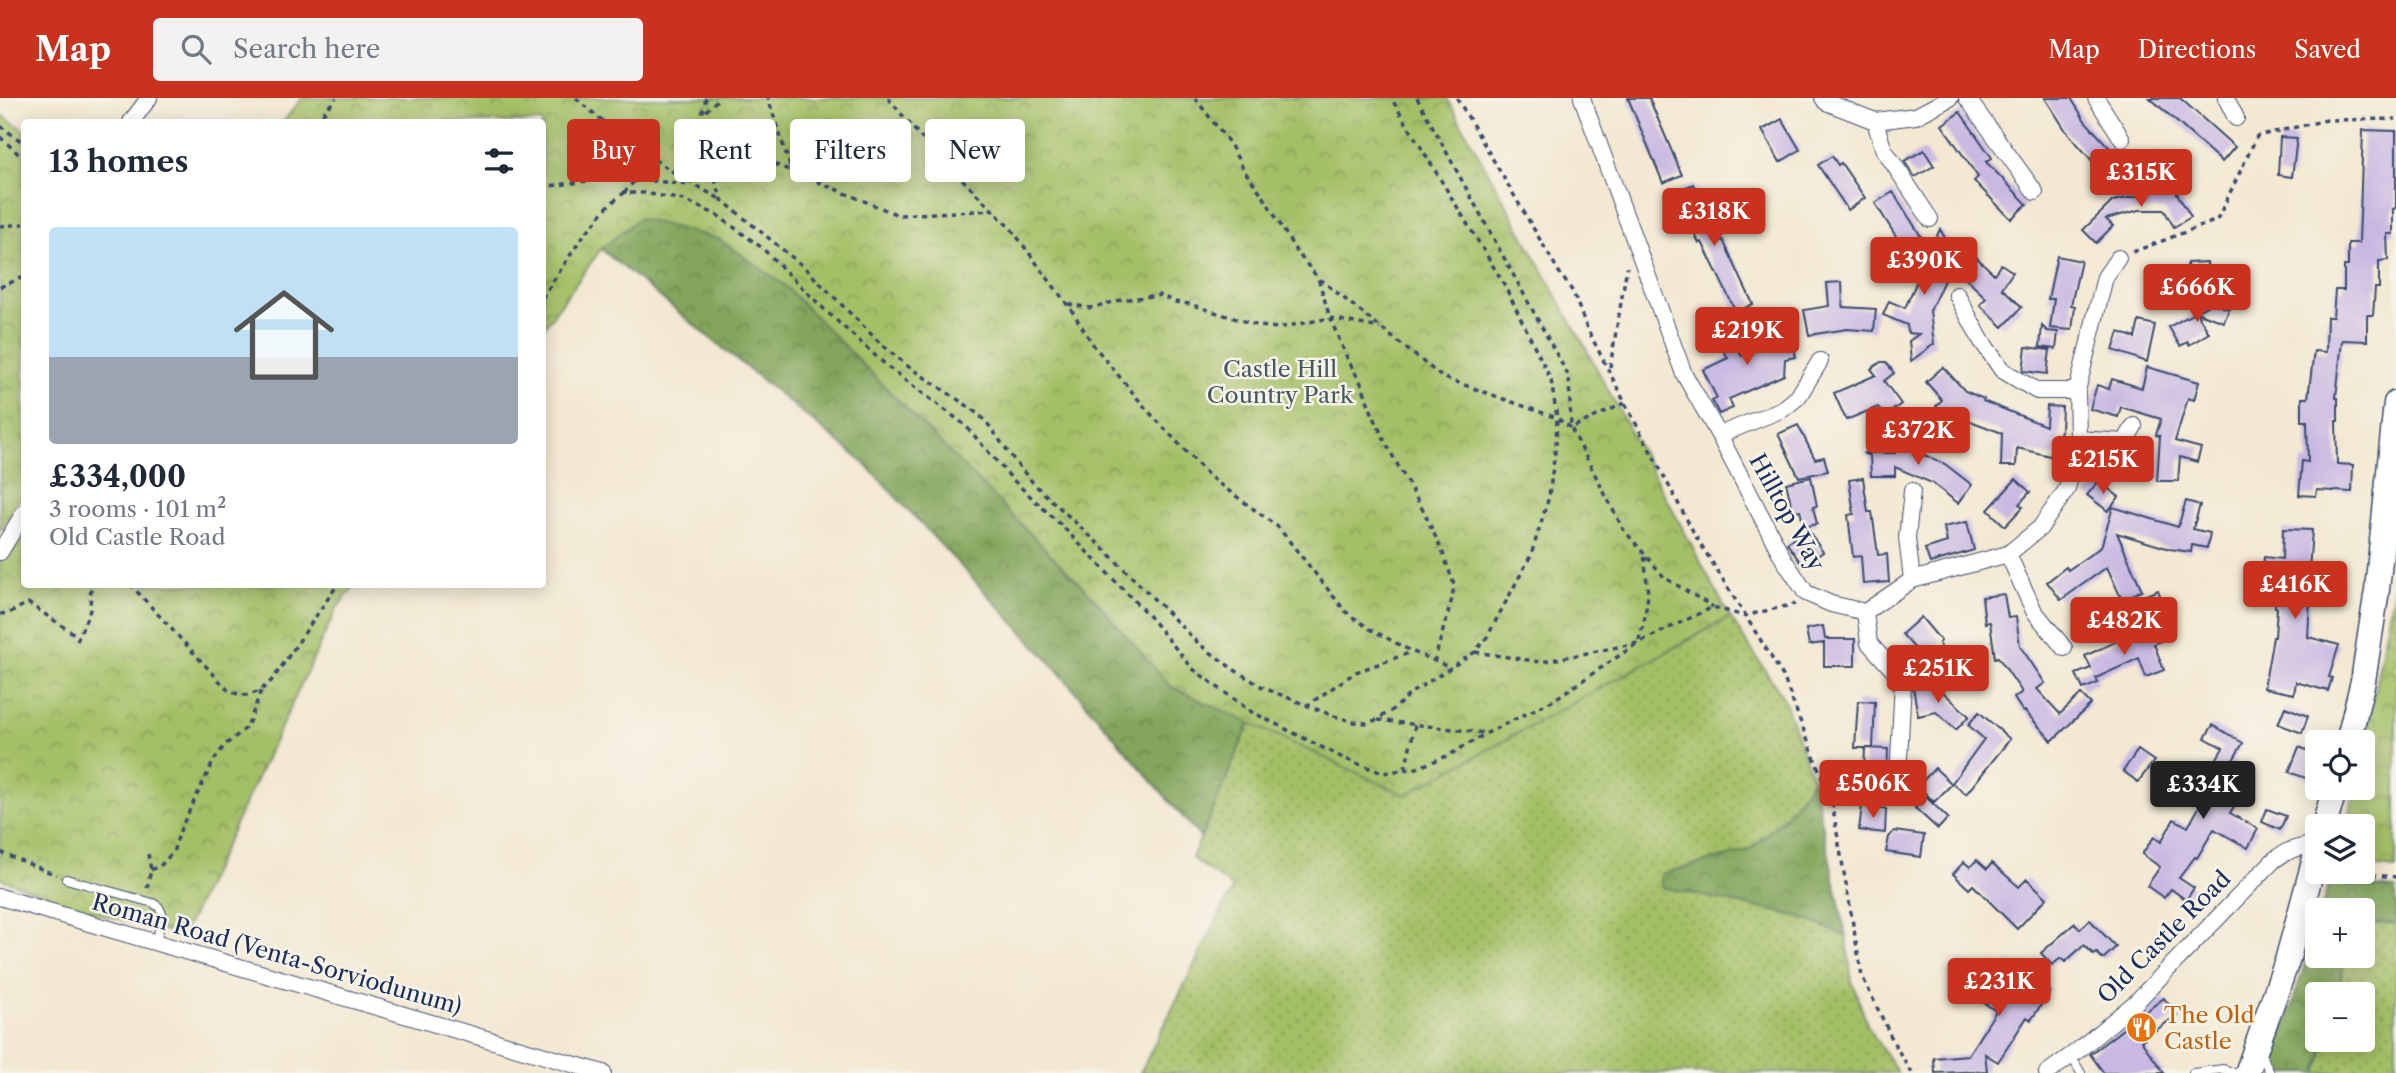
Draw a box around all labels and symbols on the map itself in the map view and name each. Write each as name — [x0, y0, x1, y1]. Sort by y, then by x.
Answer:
pin: £315K — [2092, 150, 2190, 209]
pin: £318K — [1665, 188, 1763, 248]
pin: £390K — [1875, 238, 1973, 297]
pin: £666K — [2148, 264, 2246, 324]
pin: £219K — [1698, 308, 1796, 367]
park label: Castle Hill Country Park — [1207, 355, 1355, 409]
pin: £372K — [1869, 408, 1967, 467]
pin: £215K — [2054, 436, 2152, 496]
street label: Hilltop Way — [1743, 449, 1831, 576]
pin: £416K — [2246, 561, 2344, 621]
pin: £482K — [2075, 598, 2173, 657]
pin: £251K — [1889, 646, 1987, 705]
pin: £506K — [1824, 760, 1922, 820]
pin: £334K — [2154, 762, 2252, 821]
street label: Old Castle Road — [2092, 865, 2236, 1009]
street label: Roman Road (Venta-Sorviodunum) — [89, 888, 465, 1020]
pin: £231K — [1950, 958, 2048, 1018]
place label: The Old Castle — [2164, 1001, 2254, 1055]
restaurant icon: The Old Castle — [2124, 1011, 2158, 1045]

